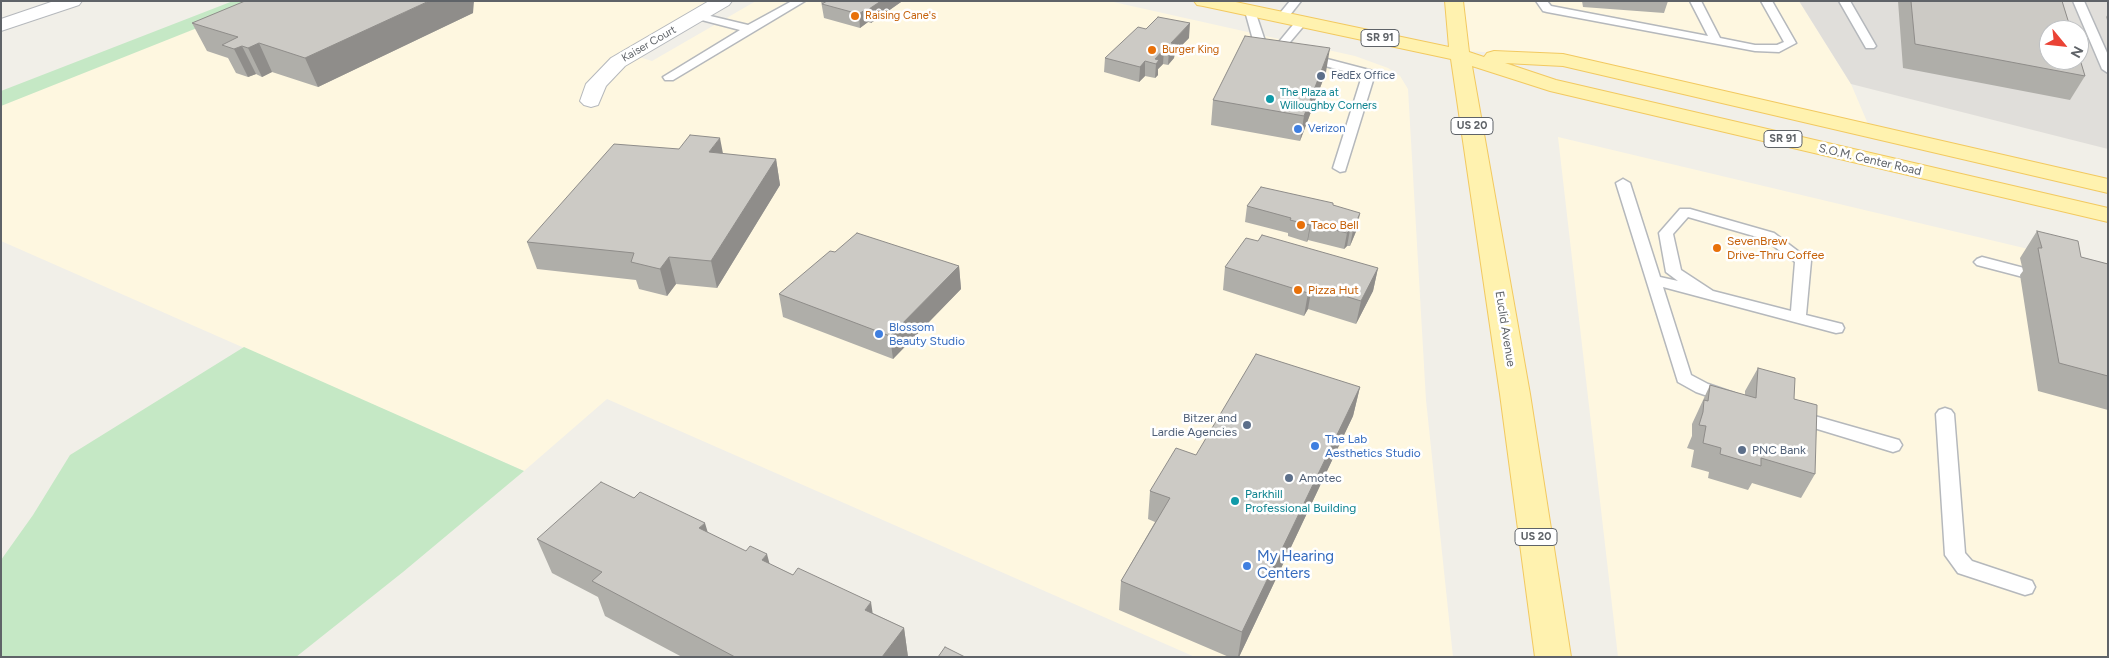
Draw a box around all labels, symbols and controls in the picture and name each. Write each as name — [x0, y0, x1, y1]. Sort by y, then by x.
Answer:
place label: Raising Cane's — [865, 9, 936, 23]
marker: Raising Cane's — [849, 10, 861, 22]
north arrow — [2039, 20, 2089, 70]
street label: Kaiser Court — [619, 23, 679, 65]
road number: SR 91 — [1361, 29, 1399, 46]
place label: Burger King — [1162, 43, 1219, 57]
text: N — [2067, 43, 2087, 61]
marker: Burger King — [1146, 44, 1158, 56]
place label: FedEx Office — [1331, 69, 1395, 83]
marker: FedEx Office — [1315, 70, 1327, 82]
place label: The Plaza at Willoughby Corners — [1280, 86, 1377, 112]
marker: The Plaza at Willoughby Corners — [1264, 93, 1276, 105]
road number: US 20 — [1451, 118, 1493, 134]
place label: Verizon — [1308, 122, 1345, 136]
marker: Verizon — [1292, 123, 1304, 135]
road number: SR 91 — [1764, 130, 1802, 148]
street label: S.O.M. Center Road — [1817, 141, 1923, 179]
place label: Taco Bell — [1311, 218, 1359, 232]
marker: Taco Bell — [1295, 219, 1307, 231]
place label: SevenBrew Drive-Thru Coffee — [1727, 234, 1824, 262]
marker: SevenBrew Drive-Thru Coffee — [1711, 242, 1723, 254]
place label: Pizza Hut — [1308, 283, 1359, 297]
marker: Pizza Hut — [1292, 284, 1304, 296]
street label: Euclid Avenue — [1492, 290, 1518, 368]
place label: Blossom Beauty Studio — [889, 320, 965, 348]
marker: Blossom Beauty Studio — [873, 328, 885, 340]
place label: Bitzer and Lardie Agencies — [1151, 411, 1237, 439]
marker: Bitzer and Lardie Agencies — [1241, 419, 1253, 431]
place label: The Lab Aesthetics Studio — [1325, 432, 1421, 460]
marker: The Lab Aesthetics Studio — [1309, 440, 1321, 452]
place label: PNC Bank — [1752, 443, 1806, 457]
marker: PNC Bank — [1736, 444, 1748, 456]
place label: Amotec — [1299, 471, 1342, 485]
marker: Amotec — [1283, 472, 1295, 484]
place label: Parkhill Professional Building — [1245, 487, 1356, 515]
marker: Parkhill Professional Building — [1229, 495, 1241, 507]
road number: US 20 — [1515, 528, 1557, 546]
place label: My Hearing Centers — [1257, 548, 1334, 583]
marker: My Hearing Centers — [1241, 560, 1253, 572]

